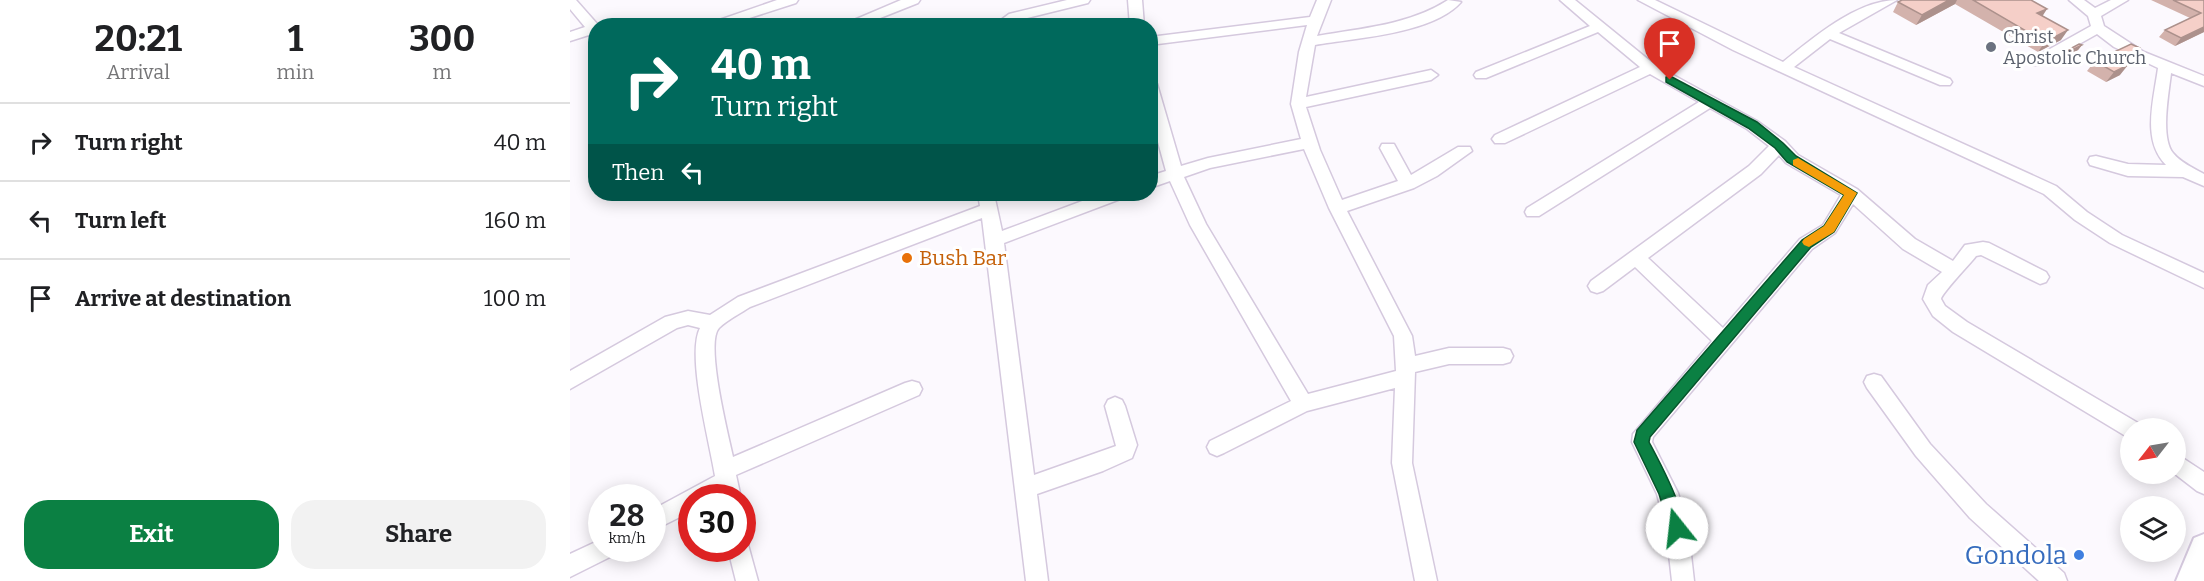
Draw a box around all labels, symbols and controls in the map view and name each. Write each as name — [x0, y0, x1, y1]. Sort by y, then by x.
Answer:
text: 20:21 — [95, 17, 182, 61]
text: 1 — [288, 17, 303, 61]
text: 300 — [409, 17, 475, 61]
pin — [1644, 18, 1695, 80]
place label: Christ Apostolic Church — [2003, 26, 2146, 69]
icon: arrive — [1653, 27, 1686, 60]
text: 40 m — [711, 40, 811, 90]
marker: Christ Apostolic Church — [1984, 40, 1998, 54]
icon: right — [612, 42, 690, 120]
text: Arrival — [107, 60, 170, 84]
text: min — [277, 60, 314, 84]
text: m — [433, 60, 452, 84]
text: Turn right — [711, 91, 838, 123]
icon: right — [24, 126, 57, 159]
text: Turn right — [75, 129, 183, 156]
text: 40 m — [494, 129, 546, 156]
icon: left — [676, 156, 709, 189]
text: Then — [612, 159, 664, 186]
icon: left — [24, 204, 57, 237]
text: Turn left — [75, 207, 167, 234]
text: 160 m — [485, 207, 546, 234]
place label: Bush Bar — [919, 245, 1006, 271]
marker: Bush Bar — [900, 251, 914, 265]
icon: arrive — [24, 282, 57, 315]
text: Arrive at destination — [75, 285, 291, 312]
text: 100 m — [483, 285, 546, 312]
north arrow — [2120, 418, 2186, 484]
map controls — [2120, 418, 2186, 562]
speed limit sign: 30 — [678, 484, 756, 562]
position arrow — [1645, 496, 1709, 560]
button: layers — [2120, 496, 2186, 562]
text: 28 — [610, 498, 644, 534]
button: Exit — [24, 500, 279, 569]
button: Share — [291, 500, 546, 569]
text: km/h — [608, 529, 646, 547]
place label: Gondola — [1965, 540, 2067, 571]
marker: Gondola — [2072, 548, 2086, 562]

